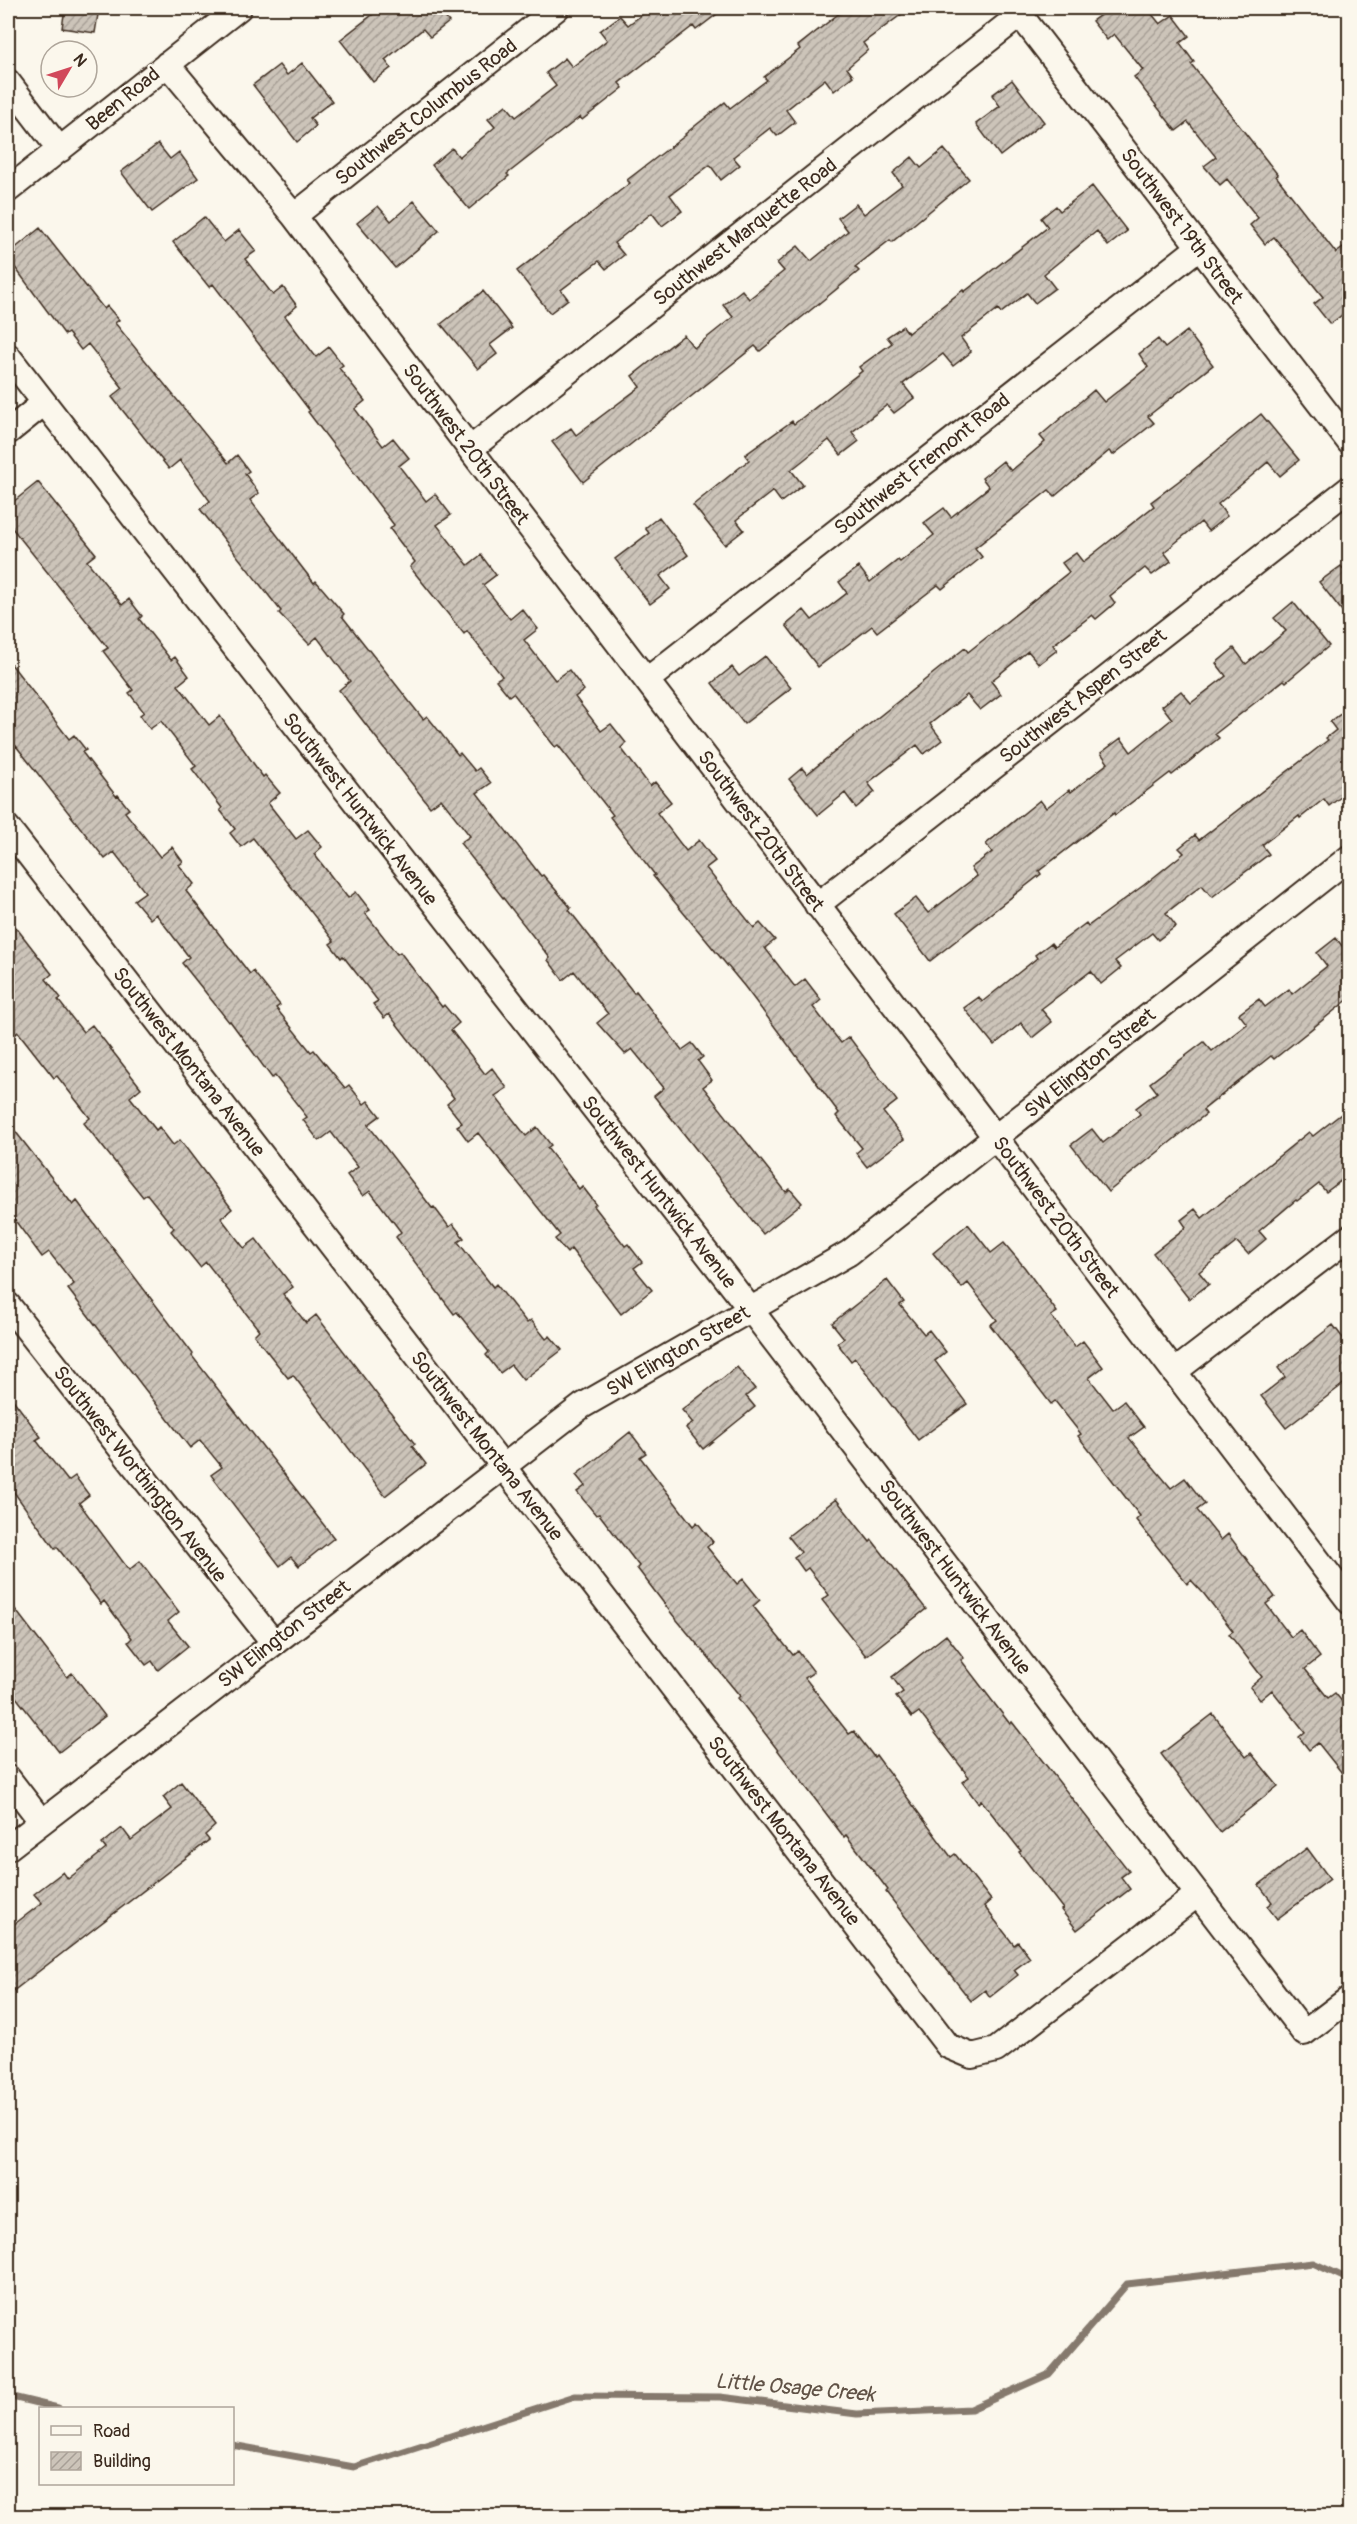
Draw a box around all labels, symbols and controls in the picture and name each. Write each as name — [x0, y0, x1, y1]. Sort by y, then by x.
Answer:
street label: Southwest Columbus Road — [330, 33, 522, 191]
north arrow — [39, 39, 99, 99]
text: N — [69, 50, 91, 71]
street label: Been Road — [81, 62, 165, 136]
street label: Southwest 19th Street — [1115, 143, 1249, 310]
street label: Southwest Marquette Road — [648, 152, 842, 312]
street label: Southwest 20th Street — [397, 358, 535, 530]
street label: Southwest Fremont Road — [829, 388, 1015, 540]
street label: Southwest Aspen Street — [994, 622, 1172, 769]
street label: Southwest Huntwick Avenue — [277, 708, 443, 911]
street label: Southwest 20th Street — [692, 745, 830, 917]
street label: Southwest Montana Avenue — [107, 962, 271, 1162]
street label: SW Elington Street — [1019, 1002, 1161, 1124]
street label: Southwest Huntwick Avenue — [576, 1091, 742, 1294]
street label: Southwest 20th Street — [987, 1131, 1125, 1303]
street label: SW Elington Street — [602, 1299, 755, 1402]
street label: Southwest Montana Avenue — [405, 1346, 569, 1546]
street label: Southwest Worthington Avenue — [48, 1361, 232, 1587]
street label: Southwest Huntwick Avenue — [873, 1474, 1037, 1680]
street label: SW Elington Street — [213, 1574, 356, 1694]
street label: Southwest Montana Avenue — [702, 1731, 866, 1931]
water label: Little Osage Creek — [714, 2368, 878, 2409]
legend — [39, 2407, 234, 2485]
text: Road — [93, 2420, 130, 2443]
text: Building — [93, 2450, 151, 2473]

